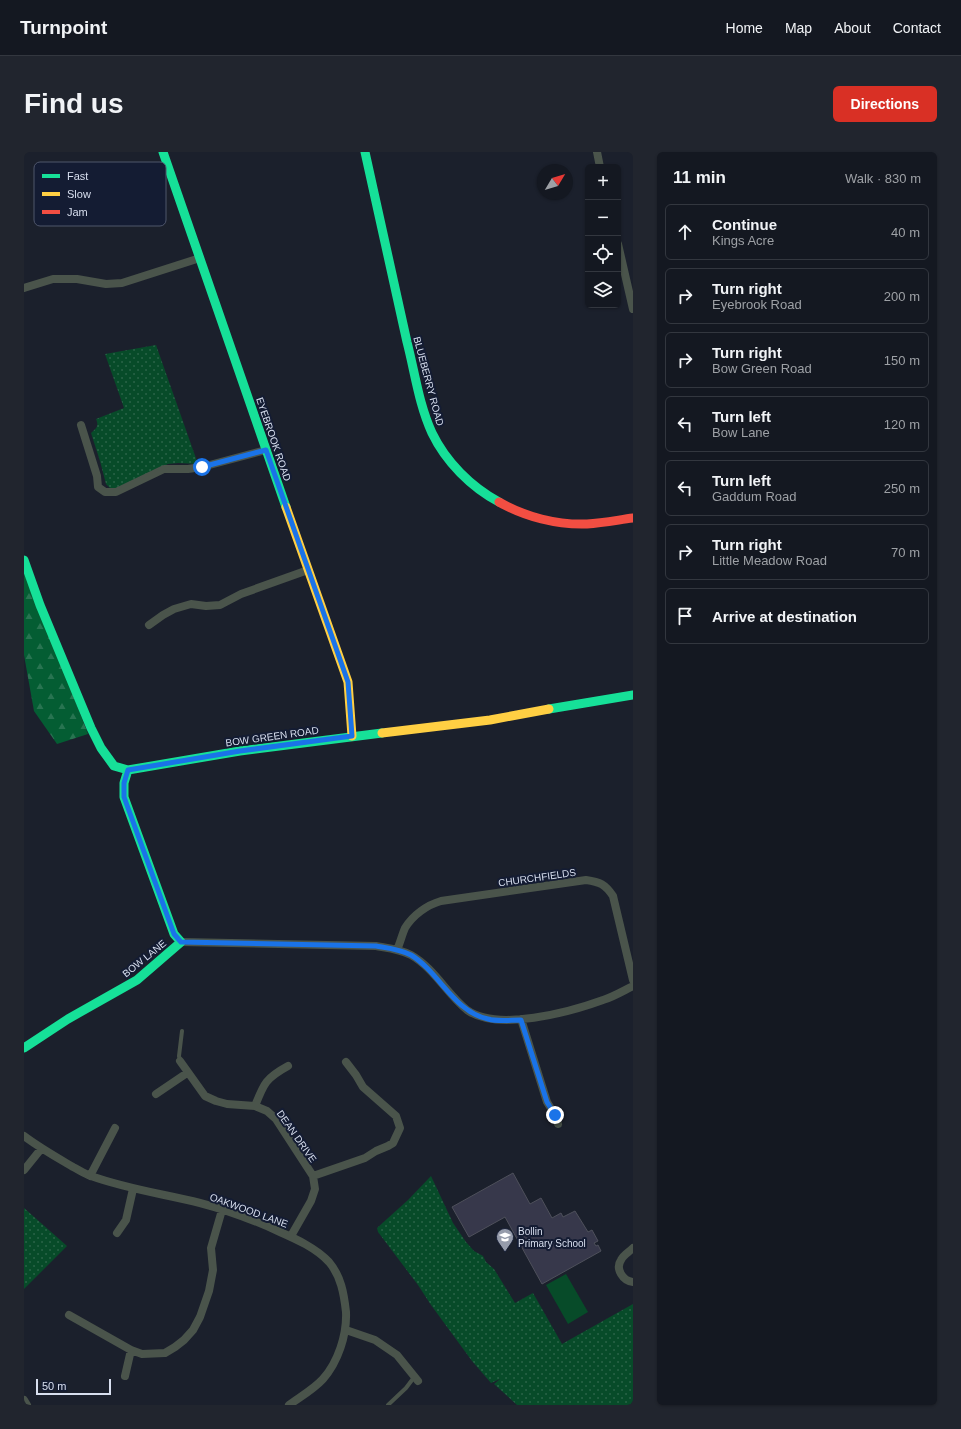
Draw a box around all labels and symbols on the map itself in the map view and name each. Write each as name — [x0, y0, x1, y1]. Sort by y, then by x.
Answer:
legend — [34, 162, 166, 226]
north arrow — [537, 164, 573, 200]
text: Fast — [67, 170, 88, 182]
text: Slow — [67, 188, 91, 200]
text: Jam — [67, 206, 88, 218]
street label: BLUEBERRY ROAD — [411, 335, 446, 427]
street label: EYEBROOK ROAD — [254, 396, 293, 482]
route start — [193, 458, 211, 476]
street label: BOW GREEN ROAD — [225, 725, 319, 748]
street label: CHURCHFIELDS — [498, 867, 577, 888]
street label: BOW LANE — [120, 937, 169, 979]
route end — [546, 1106, 564, 1124]
street label: DEAN DRIVE — [275, 1108, 319, 1165]
street label: OAKWOOD LANE — [208, 1191, 290, 1230]
place label: Bollin Primary School — [518, 1226, 586, 1249]
school or university icon: Bollin Primary School — [495, 1227, 515, 1252]
scale bar — [36, 1377, 111, 1396]

